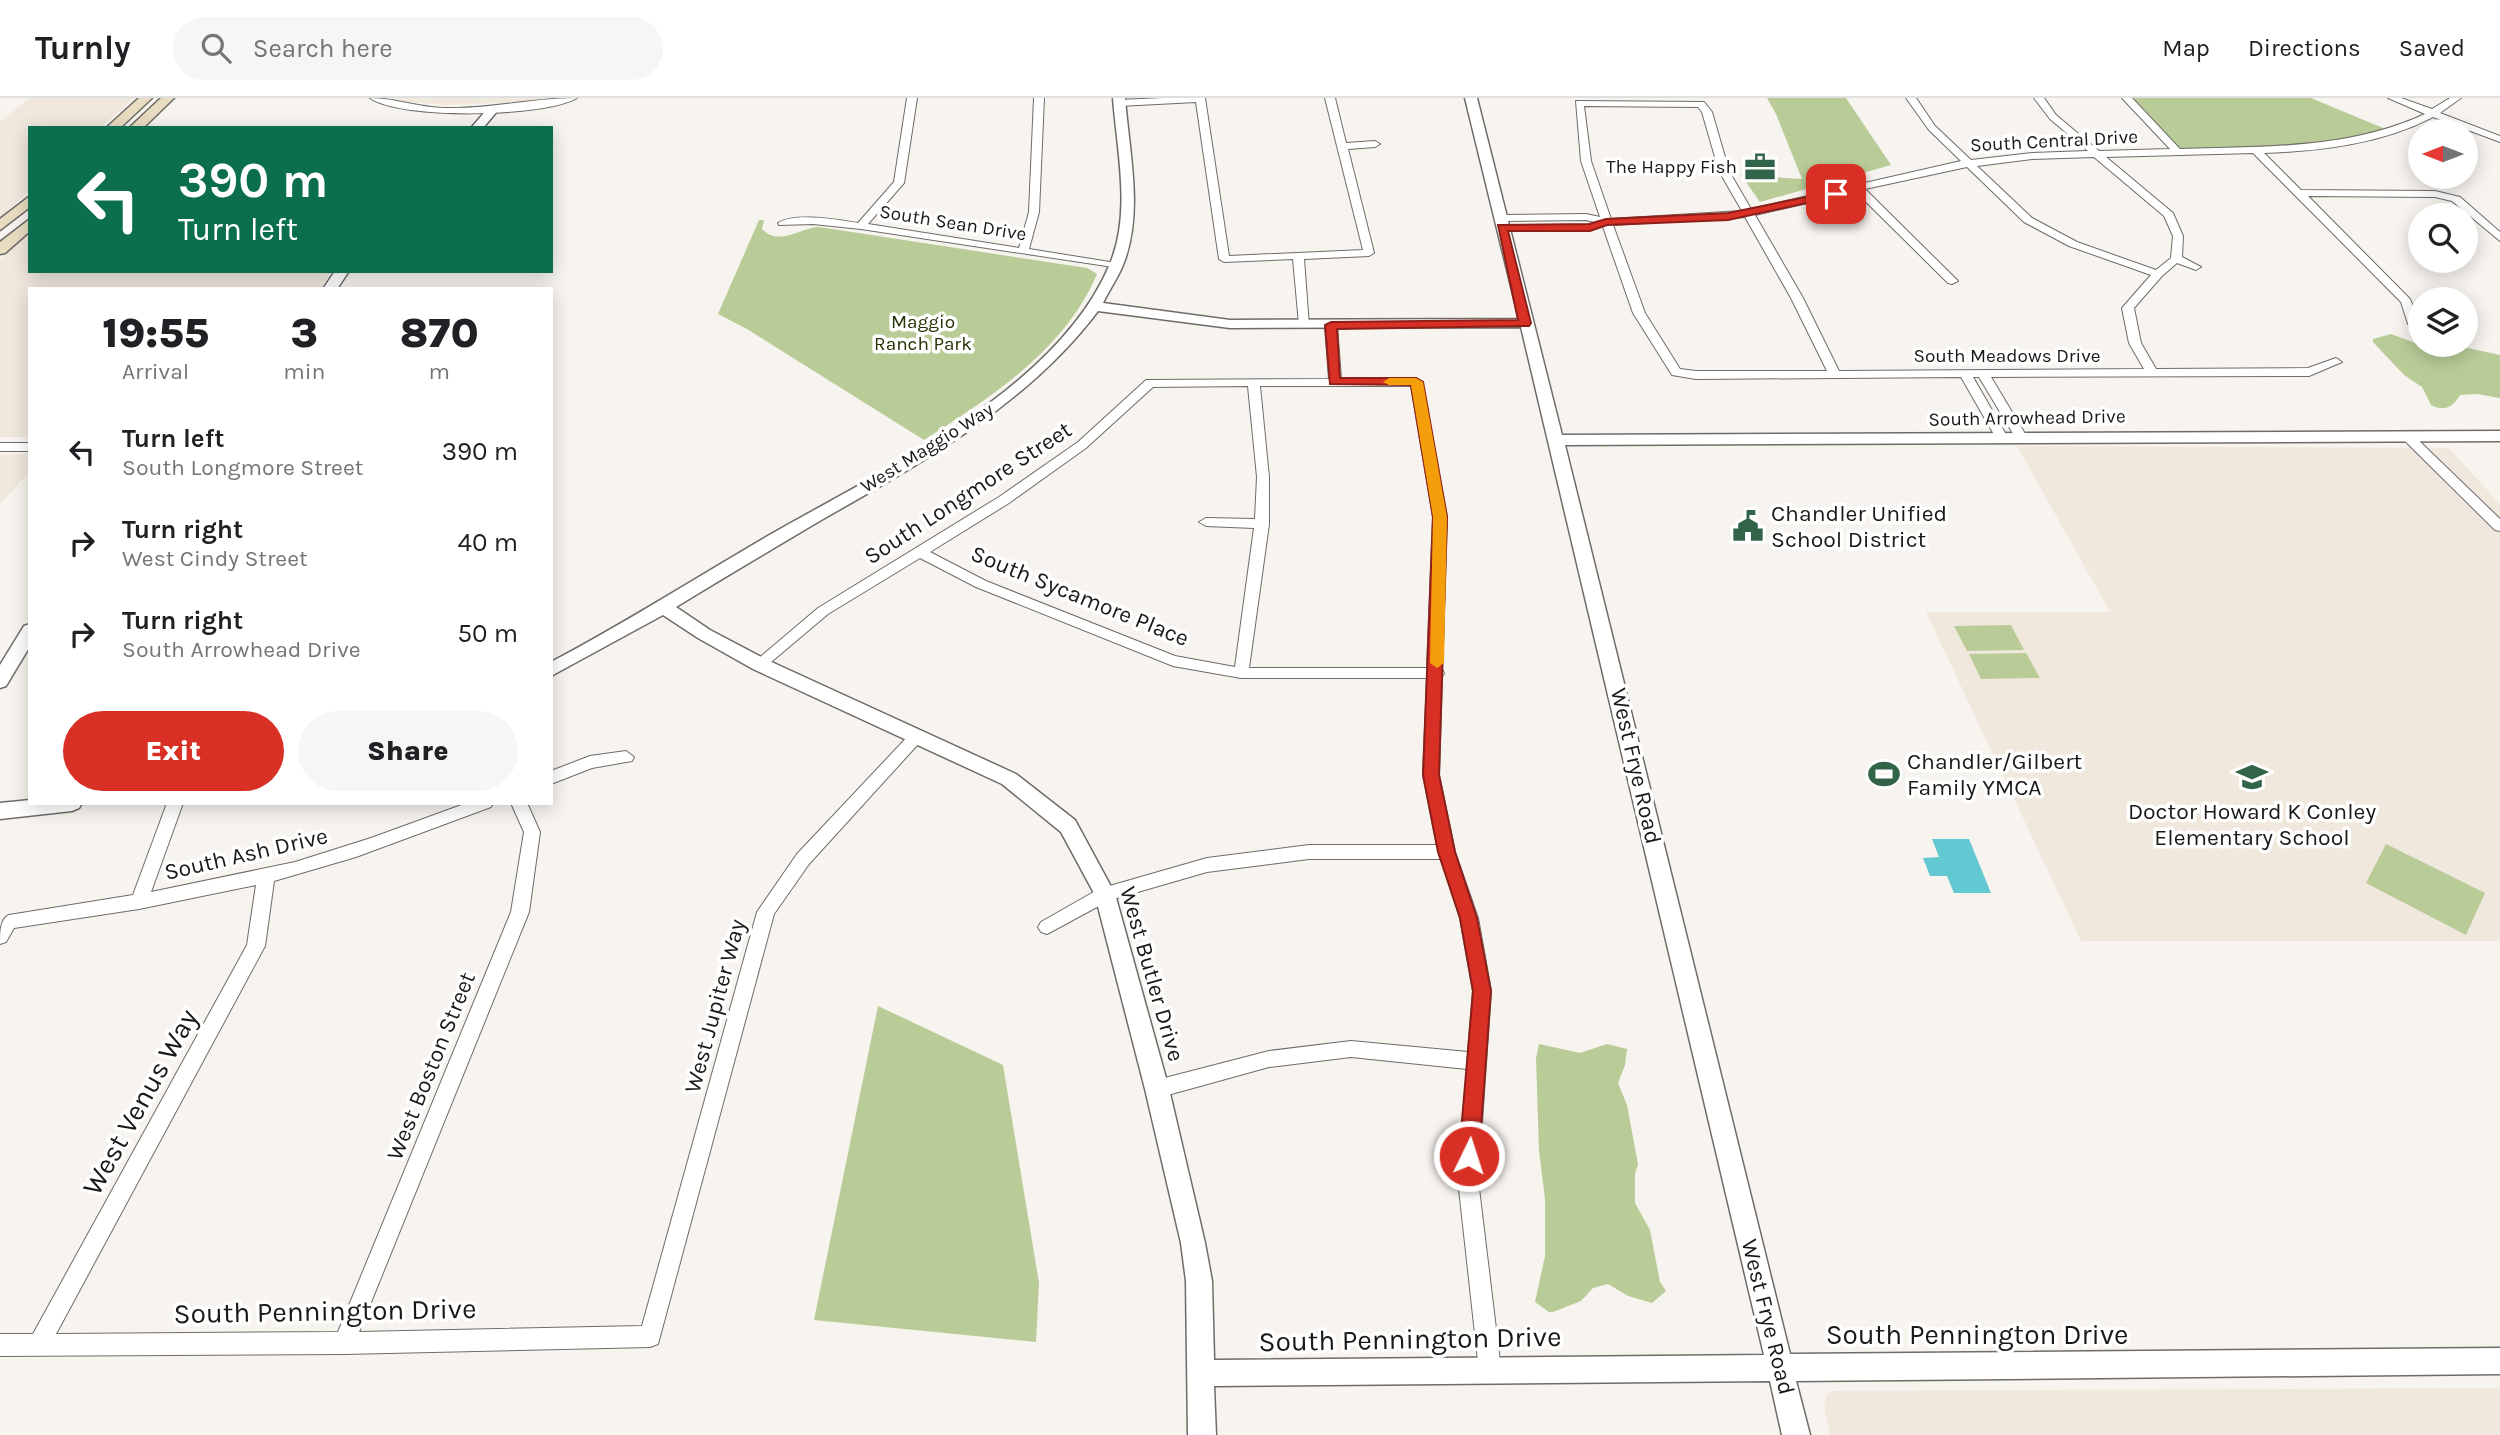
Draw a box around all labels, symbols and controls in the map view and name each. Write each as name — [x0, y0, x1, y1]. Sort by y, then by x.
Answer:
search box — [173, 17, 663, 80]
text: Turnly — [35, 29, 131, 67]
icon: search — [197, 29, 235, 67]
text: Search here — [253, 33, 393, 64]
text: Map — [2162, 34, 2210, 62]
text: Directions — [2248, 34, 2361, 62]
text: Saved — [2399, 34, 2465, 62]
north arrow — [2408, 119, 2478, 189]
map controls — [2408, 119, 2478, 357]
street label: South Central Drive — [1970, 126, 2138, 156]
office icon: The Happy Fish — [1743, 150, 1777, 184]
text: 390 m — [178, 152, 328, 209]
icon: left — [63, 154, 154, 245]
place label: The Happy Fish — [1606, 156, 1737, 178]
pin — [1806, 164, 1866, 224]
icon: arrive — [1817, 175, 1855, 213]
street label: South Sean Drive — [878, 201, 1028, 245]
button: search — [2408, 203, 2478, 273]
text: Turn left — [178, 211, 298, 248]
button: layers — [2408, 287, 2478, 357]
text: 19:55 — [102, 308, 209, 358]
text: 3 — [291, 308, 318, 358]
text: 870 — [400, 308, 479, 358]
park label: Maggio Ranch Park — [874, 311, 972, 355]
street label: South Meadows Drive — [1913, 345, 2101, 367]
text: Arrival — [122, 358, 189, 385]
text: min — [283, 358, 325, 385]
text: m — [428, 358, 450, 385]
street label: West Maggio Way — [857, 398, 997, 498]
street label: South Arrowhead Drive — [1928, 405, 2126, 431]
street label: South Longmore Street — [859, 416, 1077, 570]
text: Turn left — [122, 423, 224, 454]
icon: left — [63, 433, 101, 471]
text: 390 m — [442, 436, 518, 467]
text: South Longmore Street — [122, 454, 363, 481]
place label: Chandler Unified School District — [1771, 500, 1947, 553]
public building icon: Chandler Unified School District — [1731, 509, 1765, 543]
text: Turn right — [122, 514, 243, 545]
icon: right — [63, 524, 101, 562]
text: 40 m — [458, 527, 518, 558]
street label: South Sycamore Place — [967, 540, 1193, 652]
text: West Cindy Street — [122, 545, 308, 572]
text: Turn right — [122, 605, 243, 636]
icon: right — [63, 615, 101, 653]
text: 50 m — [457, 618, 518, 649]
text: South Arrowhead Drive — [122, 636, 361, 663]
street label: West Frye Road — [1605, 685, 1667, 847]
button: Exit — [63, 711, 284, 791]
button: Share — [298, 711, 518, 791]
place label: Chandler/Gilbert Family YMCA — [1907, 748, 2082, 801]
sports icon: Chandler/Gilbert Family YMCA — [1867, 757, 1901, 791]
school or university icon: Doctor Howard K Conley Elementary School — [2235, 760, 2269, 794]
place label: Doctor Howard K Conley Elementary School — [2128, 798, 2376, 851]
street label: South Ash Drive — [162, 822, 330, 886]
street label: West Butler Drive — [1114, 884, 1190, 1064]
street label: West Jupiter Way — [679, 916, 751, 1096]
street label: West Boston Street — [381, 968, 481, 1164]
street label: West Venus Way — [75, 1003, 205, 1201]
position arrow — [1432, 1119, 1506, 1193]
street label: West Frye Road — [1736, 1237, 1800, 1397]
street label: South Pennington Drive — [173, 1292, 477, 1330]
street label: South Pennington Drive — [1826, 1318, 2128, 1351]
street label: South Pennington Drive — [1258, 1320, 1562, 1358]

